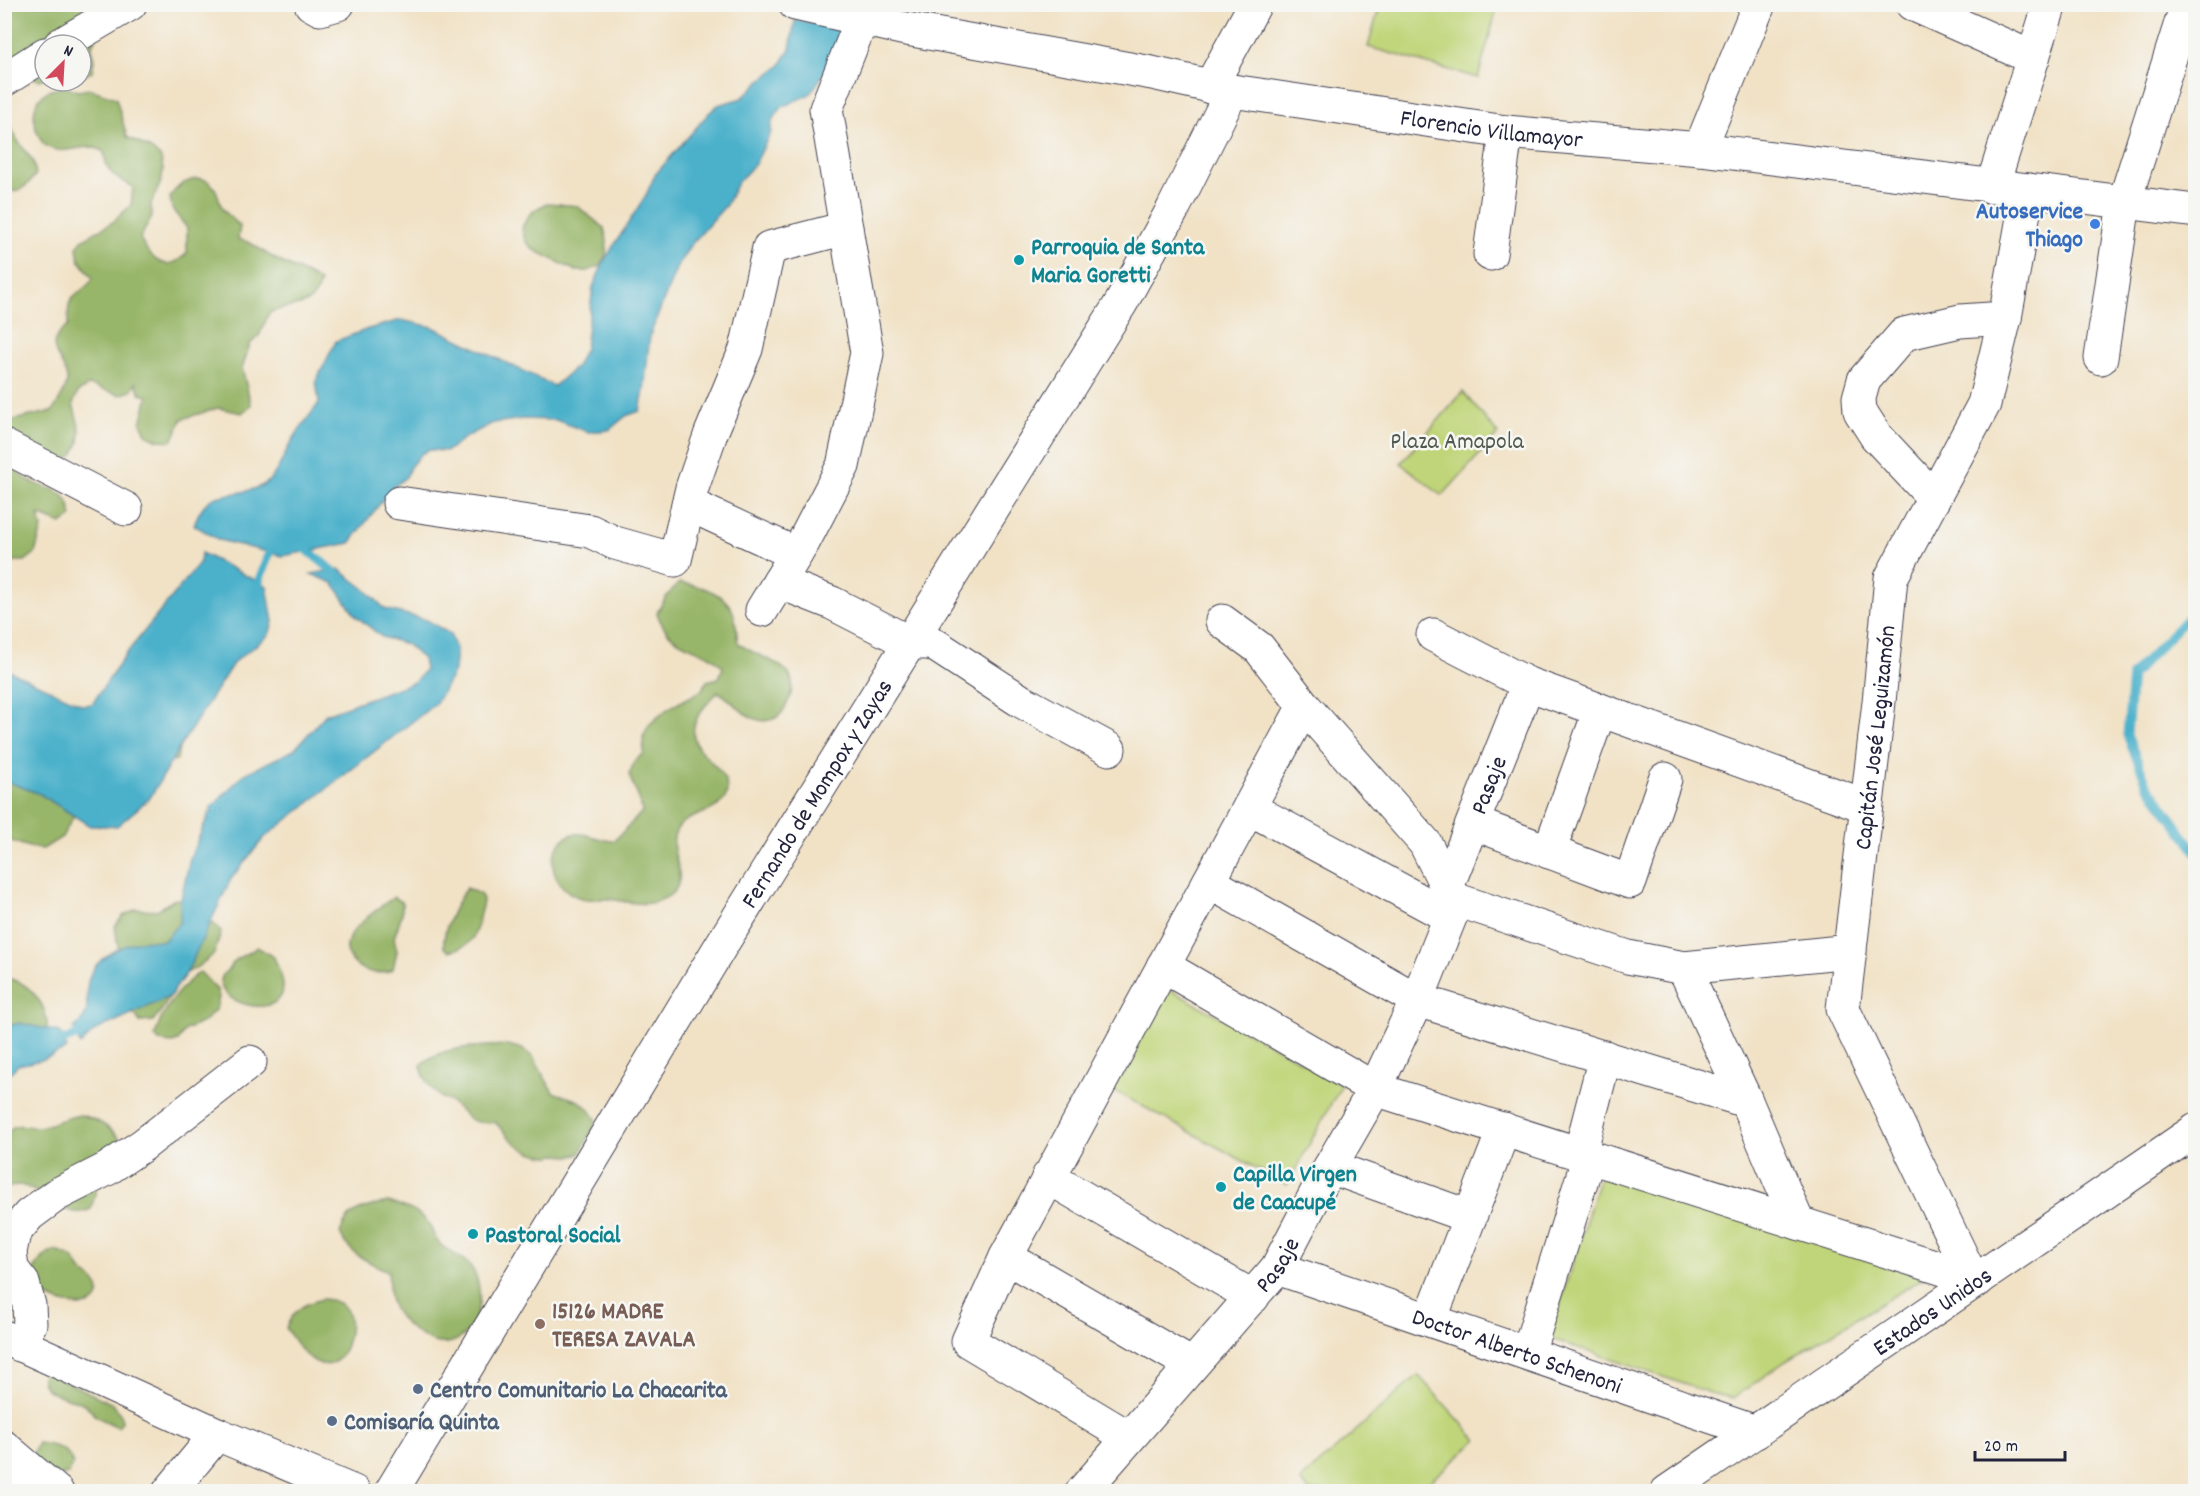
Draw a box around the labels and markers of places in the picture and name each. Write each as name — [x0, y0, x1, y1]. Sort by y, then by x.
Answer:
place label: Autoservice Thiago — [1976, 196, 2083, 258]
marker: Autoservice Thiago — [2088, 217, 2102, 231]
place label: Parroquia de Santa Maria Goretti — [1031, 232, 1205, 294]
marker: Parroquia de Santa Maria Goretti — [1012, 253, 1026, 267]
place label: Capilla Virgen de Caacupé — [1233, 1159, 1357, 1221]
marker: Capilla Virgen de Caacupé — [1214, 1180, 1228, 1194]
place label: Pastoral Social — [485, 1220, 621, 1254]
marker: Pastoral Social — [466, 1227, 480, 1241]
place label: 15126 MADRE TERESA ZAVALA — [552, 1296, 696, 1358]
marker: 15126 MADRE TERESA ZAVALA — [533, 1317, 547, 1331]
place label: Centro Comunitario La Chacarita — [430, 1375, 728, 1409]
marker: Centro Comunitario La Chacarita — [411, 1382, 425, 1396]
place label: Comisaría Quinta — [344, 1407, 500, 1441]
marker: Comisaría Quinta — [325, 1414, 339, 1428]

